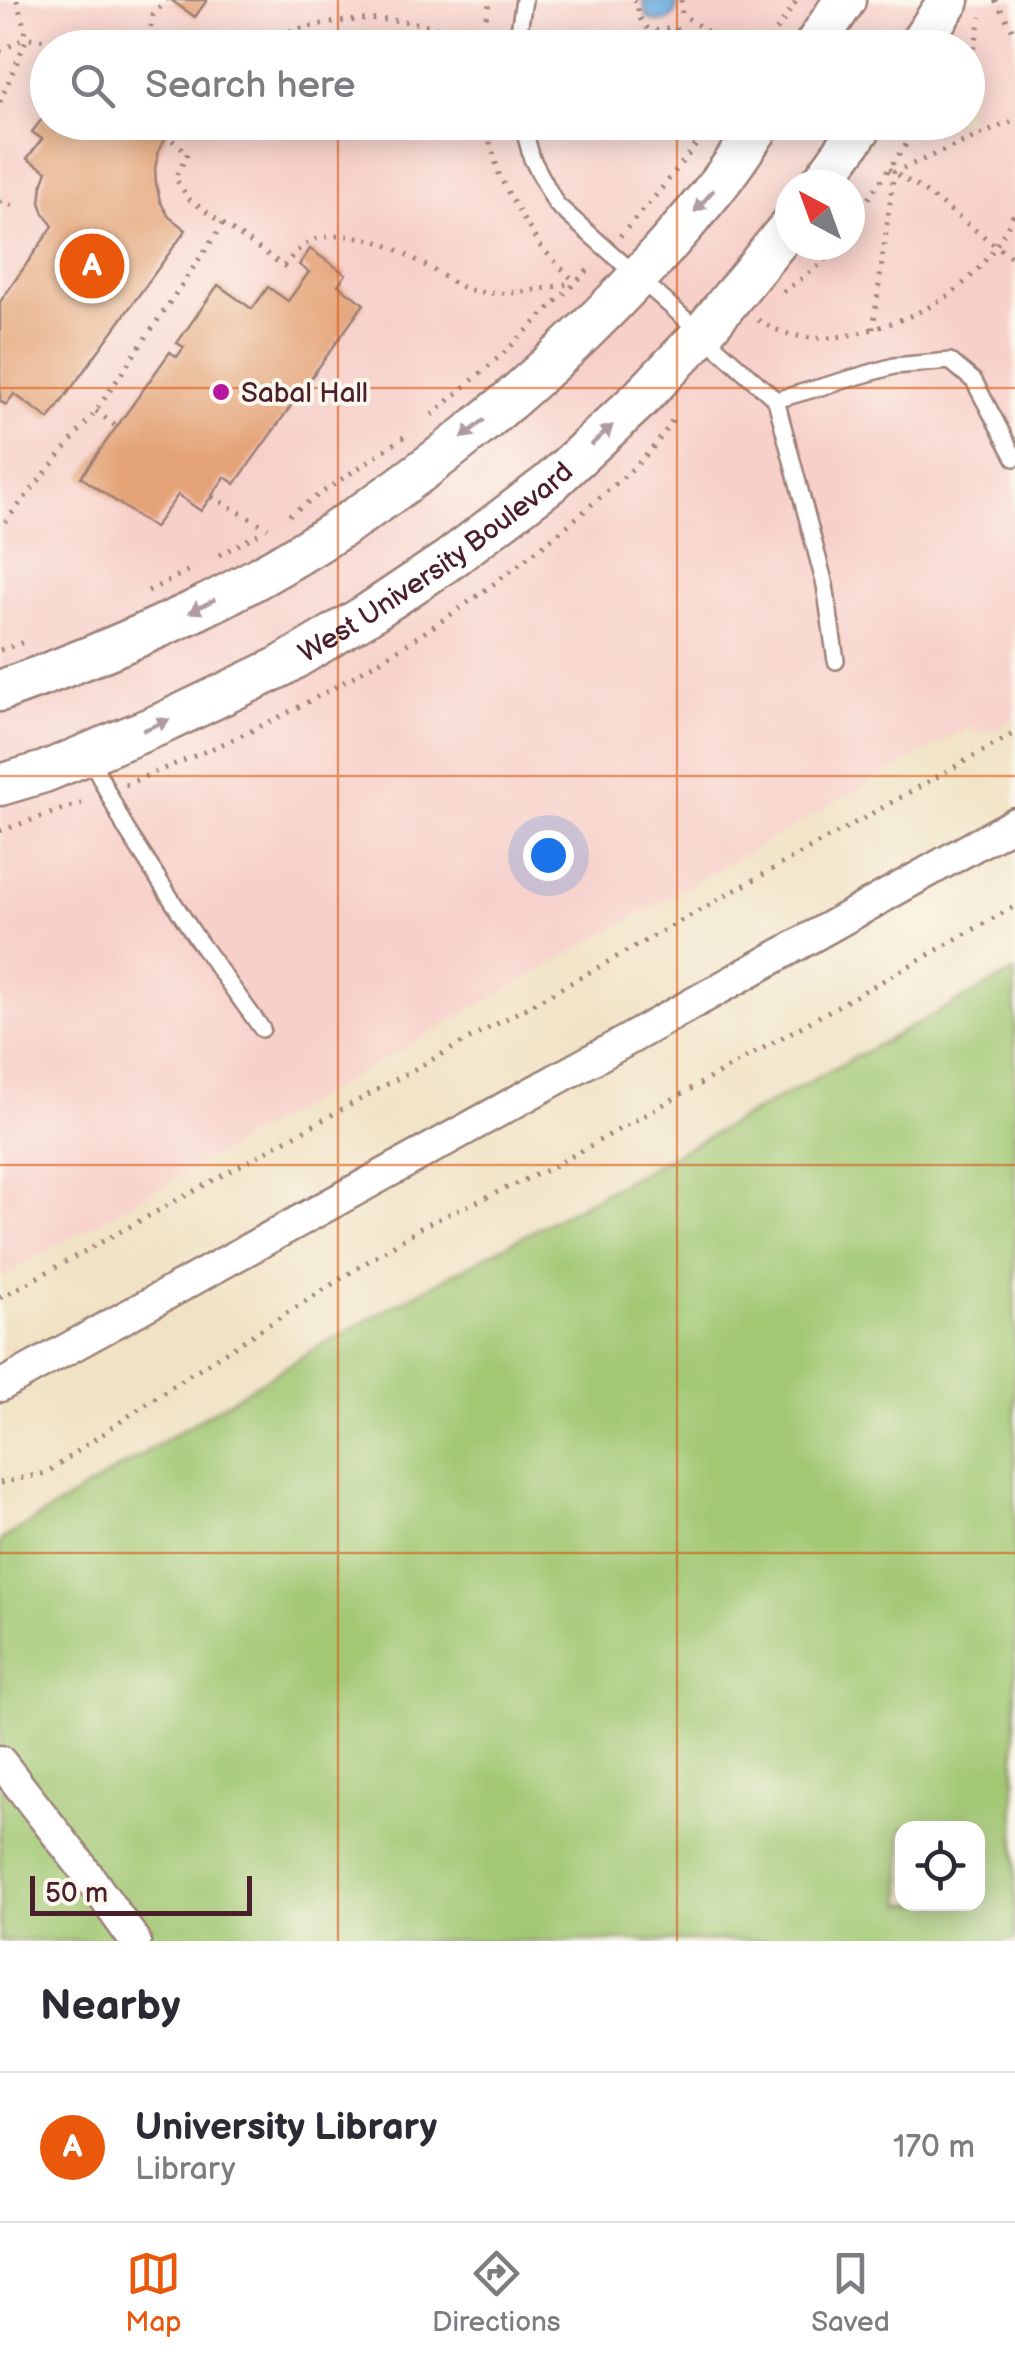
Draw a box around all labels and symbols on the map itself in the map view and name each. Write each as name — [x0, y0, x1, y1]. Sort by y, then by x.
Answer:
north arrow — [775, 170, 865, 260]
one-way arrow — [694, 188, 716, 213]
pin: A — [59, 228, 124, 304]
place label: Sabal Hall — [241, 377, 368, 410]
marker: Sabal Hall — [210, 381, 232, 403]
one-way arrow — [461, 418, 486, 439]
one-way arrow — [589, 424, 614, 446]
street label: West University Boulevard — [293, 455, 580, 670]
one-way arrow — [187, 597, 216, 614]
one-way arrow — [141, 717, 171, 733]
your location — [523, 830, 574, 881]
scale bar — [30, 1871, 252, 1916]

